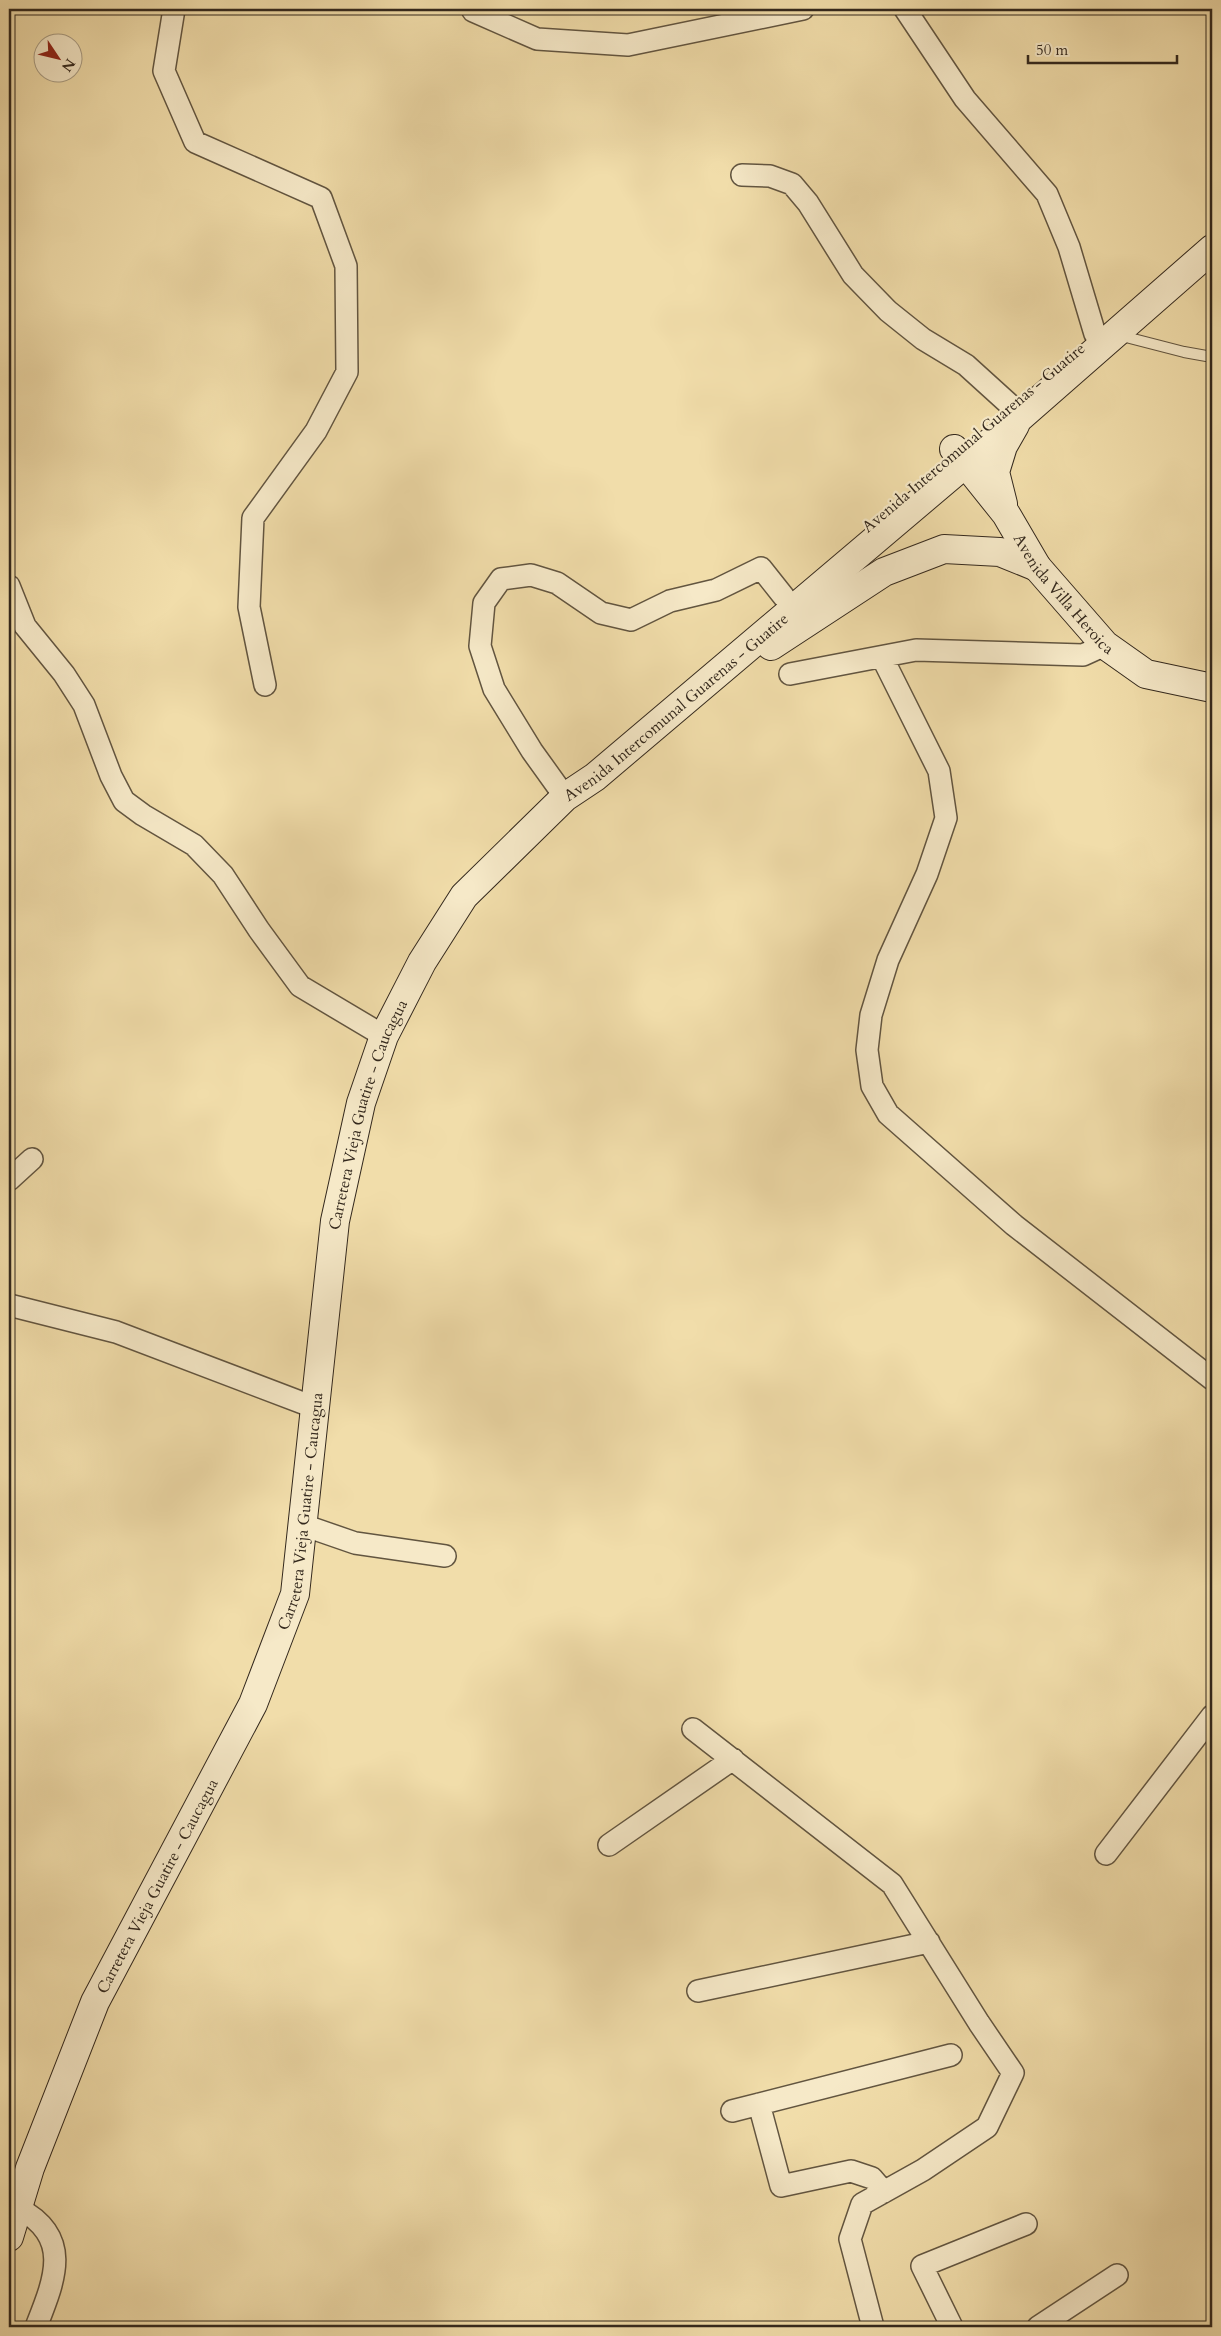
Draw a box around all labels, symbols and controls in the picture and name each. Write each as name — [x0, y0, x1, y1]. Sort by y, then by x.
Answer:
north arrow — [32, 32, 82, 82]
scale bar — [1028, 32, 1177, 64]
text: 50 m — [1036, 40, 1068, 60]
text: N — [57, 55, 80, 76]
street label: Avenida Intercomunal Guarenas - Guatire — [857, 338, 1090, 538]
street label: Avenida Villa Heroica — [1008, 530, 1118, 660]
street label: Avenida Intercomunal Guarenas - Guatire — [560, 608, 793, 807]
street label: Carretera Vieja Guatire - Caucagua — [324, 996, 413, 1231]
street label: Carretera Vieja Guatire - Caucagua — [272, 1391, 329, 1633]
street label: Carretera Vieja Guatire - Caucagua — [92, 1775, 224, 1998]

